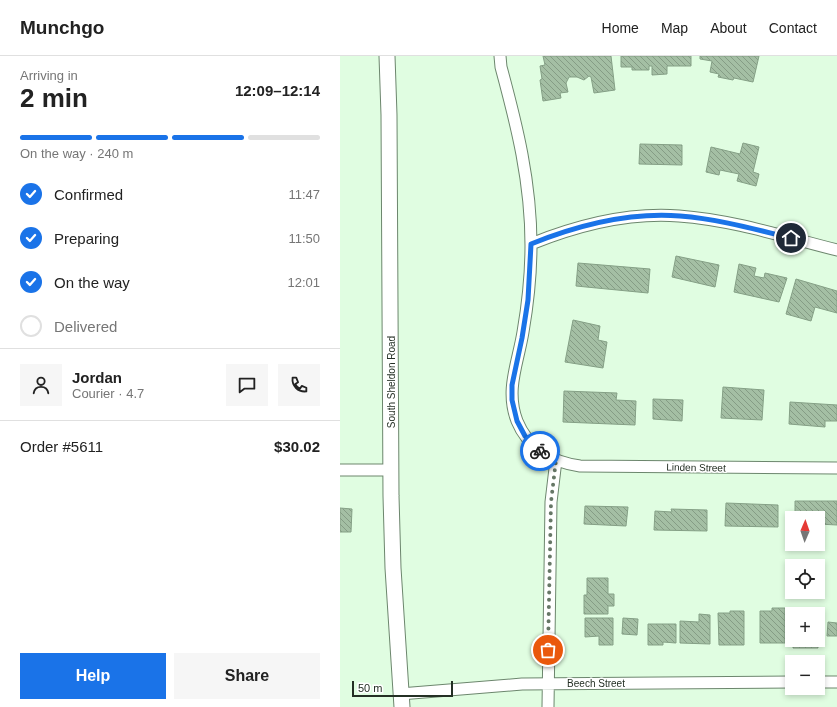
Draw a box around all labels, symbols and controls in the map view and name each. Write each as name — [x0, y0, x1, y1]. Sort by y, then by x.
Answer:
text: Munchgo — [20, 17, 104, 38]
text: Home — [602, 20, 639, 36]
text: Map — [661, 20, 688, 36]
text: About — [710, 20, 747, 36]
text: Contact — [769, 20, 817, 36]
text: Arriving in — [20, 68, 78, 83]
text: 12:09–12:14 — [235, 82, 320, 99]
text: 2 min — [20, 83, 88, 113]
text: On the way · 240 m — [20, 146, 133, 161]
icon: check — [20, 183, 42, 205]
text: Confirmed — [54, 186, 123, 203]
text: 11:47 — [288, 187, 320, 202]
pin — [774, 221, 808, 255]
icon: check — [20, 227, 42, 249]
icon: home — [780, 227, 802, 249]
text: Preparing — [54, 230, 119, 247]
text: 11:50 — [288, 231, 320, 246]
icon: check — [20, 271, 42, 293]
text: On the way — [54, 274, 130, 291]
text: 12:01 — [287, 275, 320, 290]
text: Delivered — [54, 318, 117, 335]
street label: South Sheldon Road — [386, 336, 397, 428]
button: person — [20, 364, 62, 406]
button: chat — [226, 364, 268, 406]
button: phone — [278, 364, 320, 406]
text: Jordan — [72, 369, 122, 386]
text: Courier · 4.7 — [72, 386, 144, 401]
courier — [520, 431, 560, 471]
text: Order #5611 — [20, 438, 103, 455]
text: $30.02 — [274, 438, 320, 455]
icon: bike — [529, 440, 551, 462]
street label: Linden Street — [666, 461, 726, 474]
north arrow — [785, 511, 825, 551]
map controls — [785, 511, 825, 695]
button: locate — [785, 559, 825, 599]
button: + — [785, 607, 825, 647]
pin — [531, 633, 565, 667]
icon: bag — [537, 639, 559, 661]
button: Help — [20, 653, 166, 699]
button: Share — [174, 653, 320, 699]
button: − — [785, 655, 825, 695]
street label: Beech Street — [567, 678, 625, 689]
scale bar — [352, 679, 453, 698]
text: 50 m — [358, 682, 382, 694]

